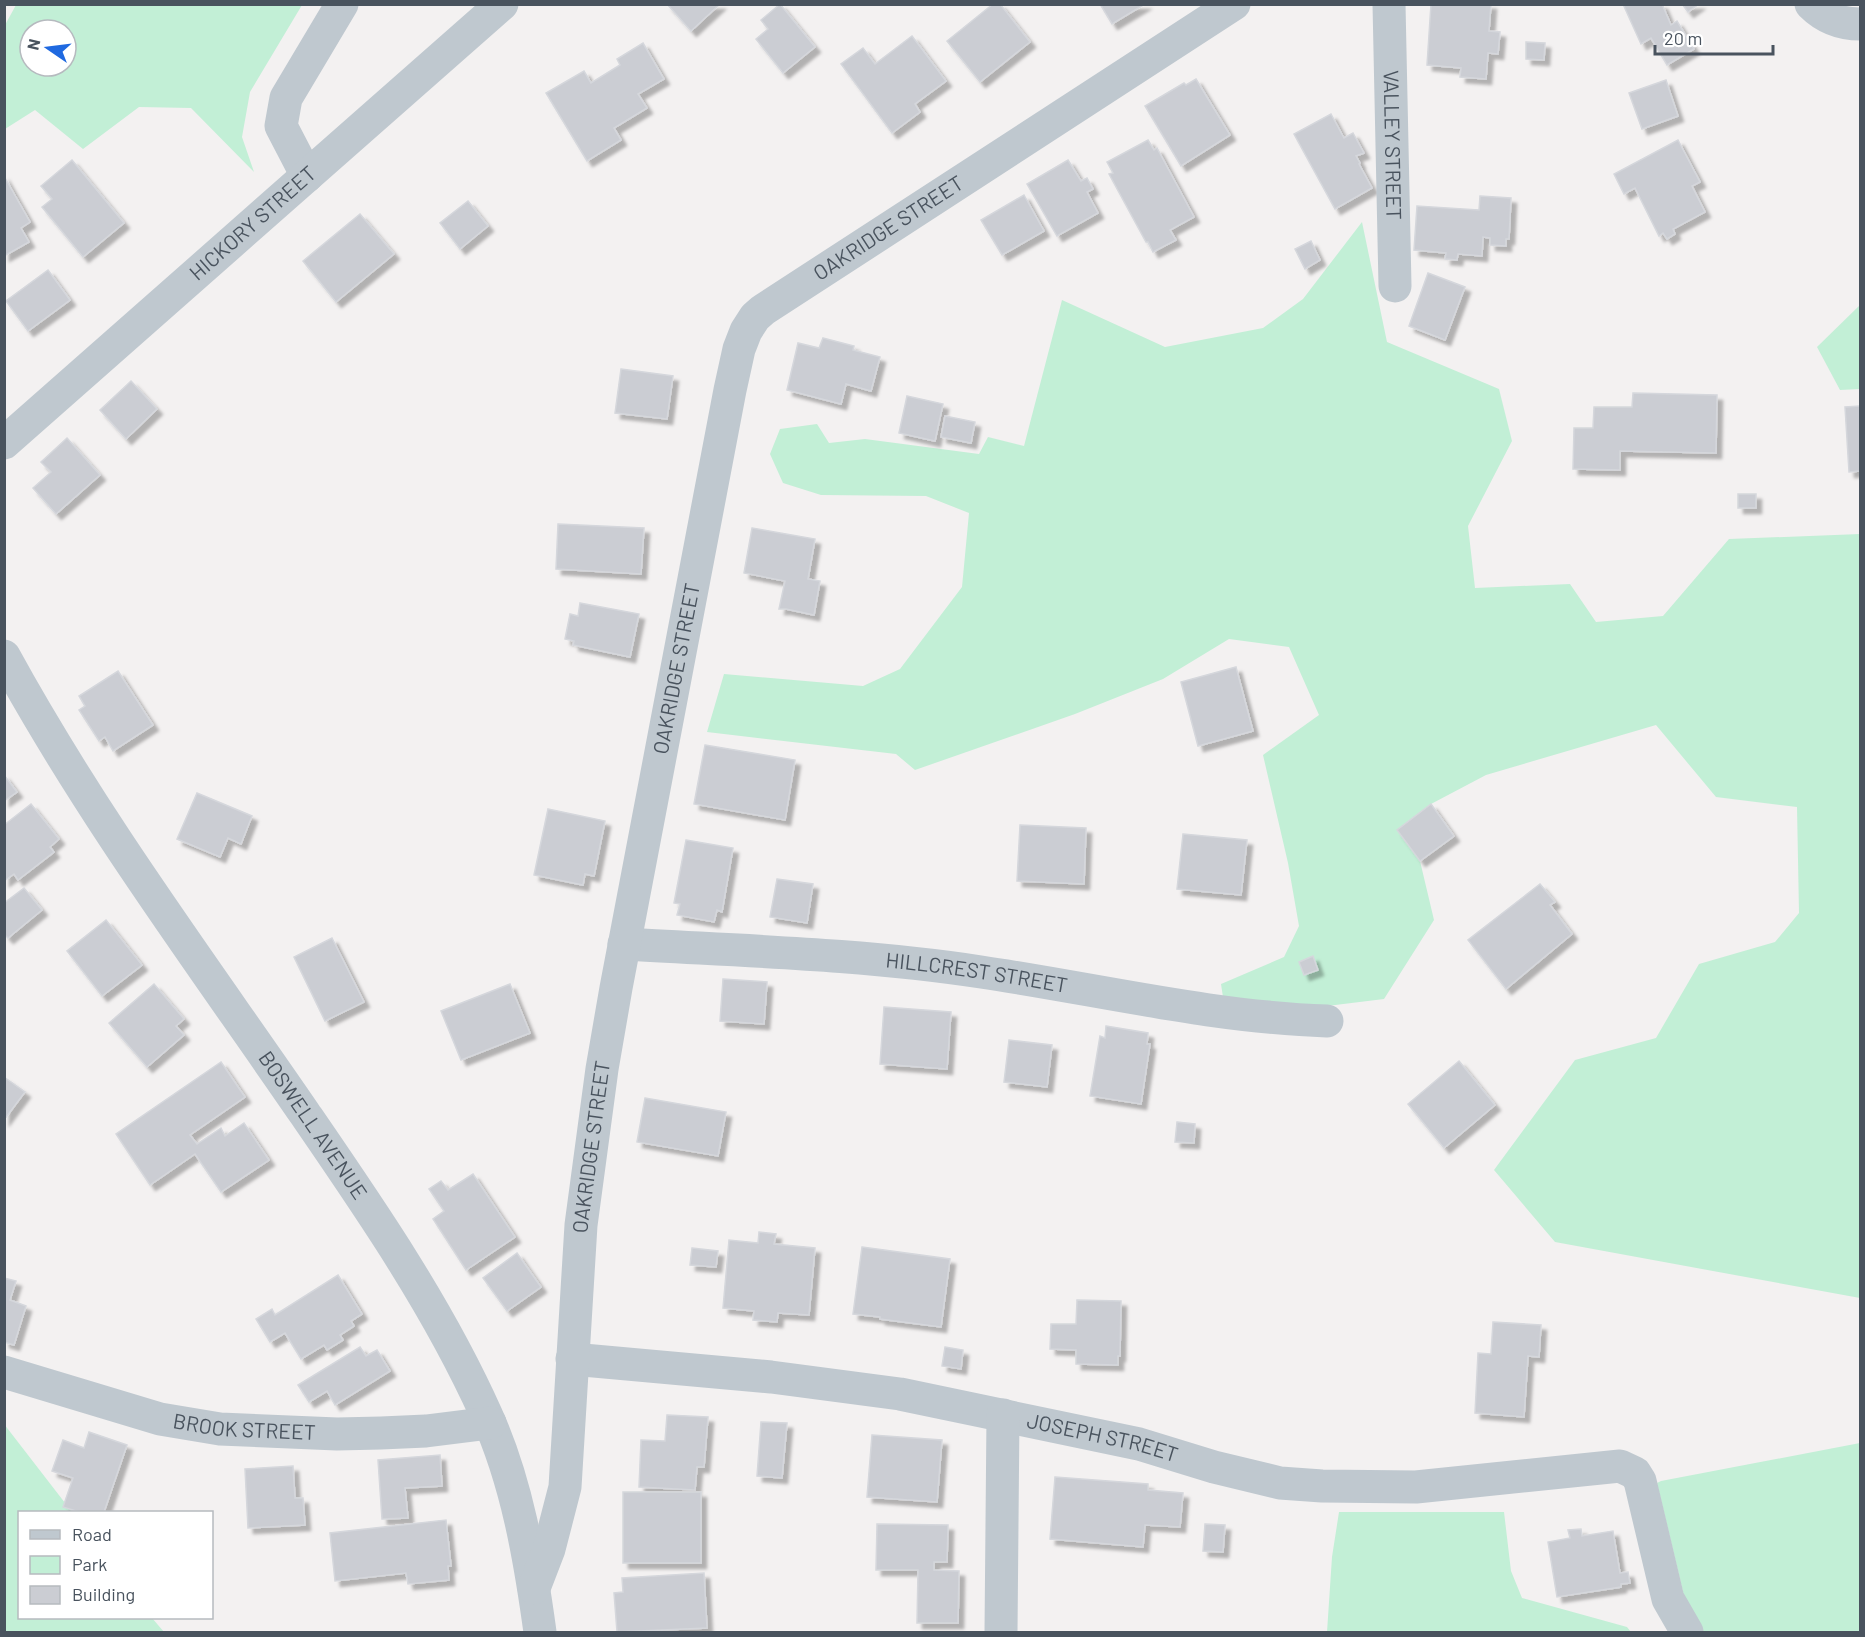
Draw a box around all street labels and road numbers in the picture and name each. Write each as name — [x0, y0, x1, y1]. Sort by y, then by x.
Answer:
street label: VALLEY STREET — [1379, 70, 1408, 220]
street label: HICKORY STREET — [184, 160, 321, 285]
street label: OAKRIDGE STREET — [808, 169, 967, 285]
street label: OAKRIDGE STREET — [647, 581, 704, 756]
street label: HILLCREST STREET — [885, 946, 1070, 997]
street label: BOSWELL AVENUE — [254, 1046, 373, 1203]
street label: OAKRIDGE STREET — [567, 1059, 614, 1234]
street label: BROOK STREET — [171, 1407, 316, 1444]
street label: JOSEPH STREET — [1025, 1407, 1181, 1466]

